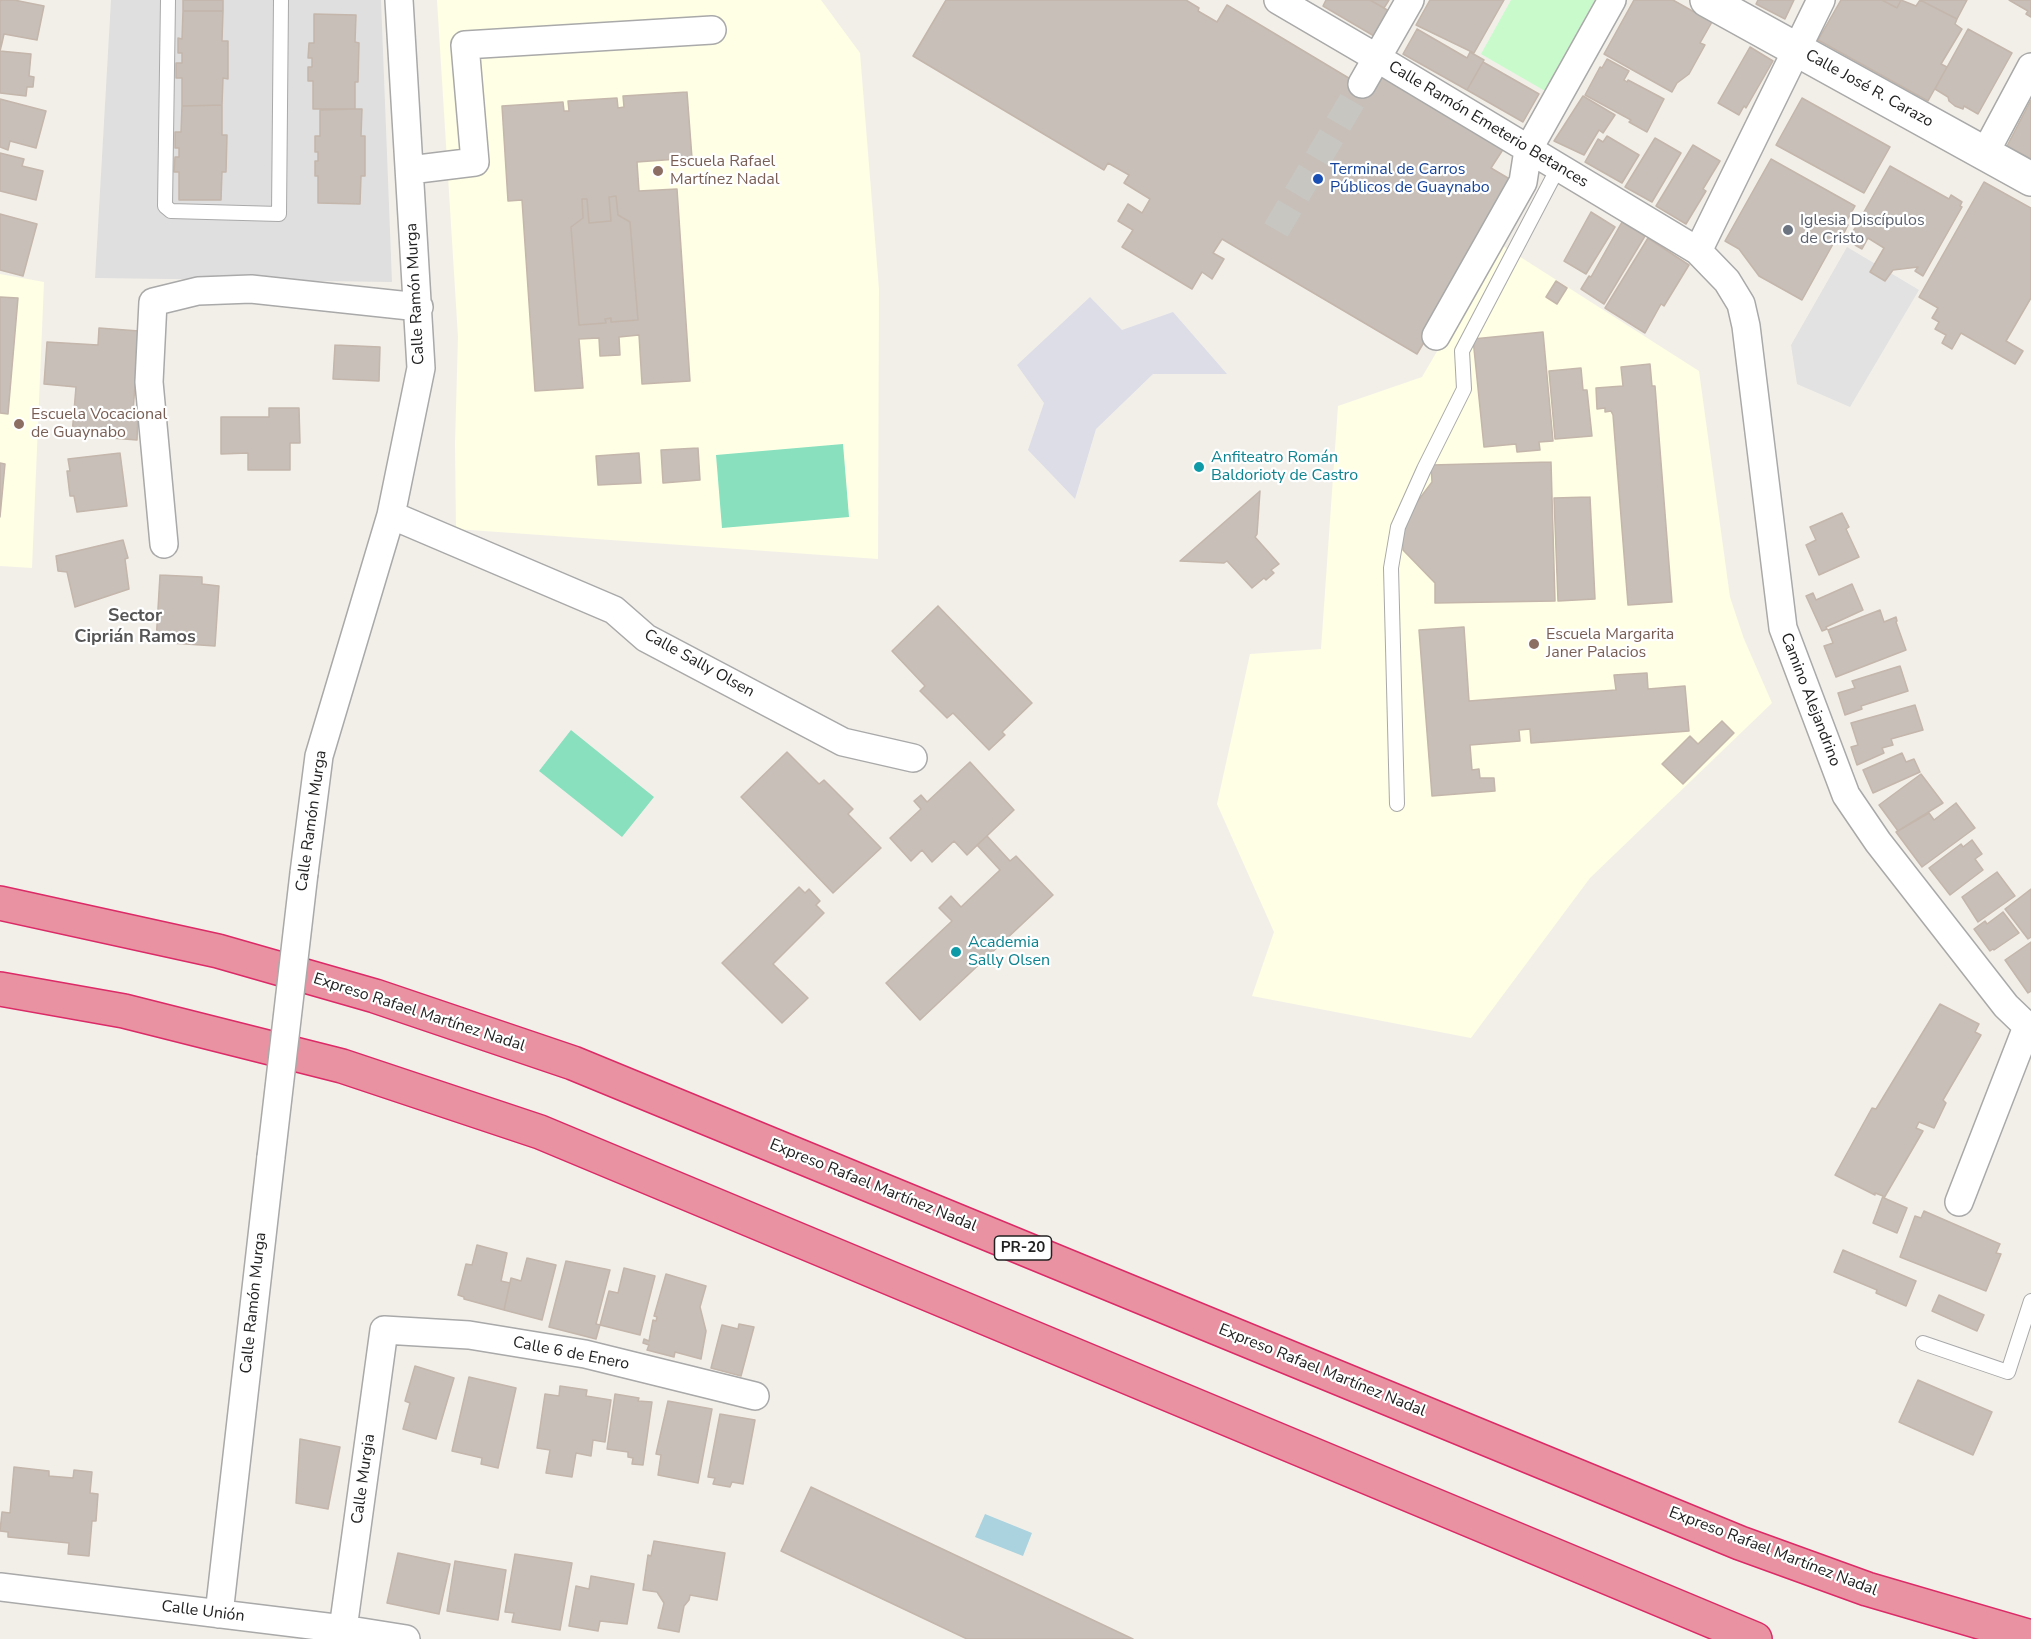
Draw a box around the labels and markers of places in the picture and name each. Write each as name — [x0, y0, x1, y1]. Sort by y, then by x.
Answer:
place label: Escuela Rafael Martínez Nadal — [670, 152, 780, 190]
place label: Terminal de Carros Públicos de Guaynabo — [1330, 160, 1490, 198]
marker: Escuela Rafael Martínez Nadal — [651, 164, 665, 178]
marker: Terminal de Carros Públicos de Guaynabo — [1311, 172, 1325, 186]
place label: Iglesia Discípulos de Cristo — [1800, 211, 1925, 249]
marker: Iglesia Discípulos de Cristo — [1781, 223, 1795, 237]
place label: Escuela Vocacional de Guaynabo — [31, 405, 167, 443]
marker: Escuela Vocacional de Guaynabo — [12, 417, 26, 431]
place label: Anfiteatro Román Baldorioty de Castro — [1211, 448, 1358, 486]
marker: Anfiteatro Román Baldorioty de Castro — [1192, 460, 1206, 474]
place label: Escuela Margarita Janer Palacios — [1546, 625, 1674, 663]
marker: Escuela Margarita Janer Palacios — [1527, 637, 1541, 651]
place label: Academia Sally Olsen — [968, 933, 1050, 971]
marker: Academia Sally Olsen — [949, 945, 963, 959]

